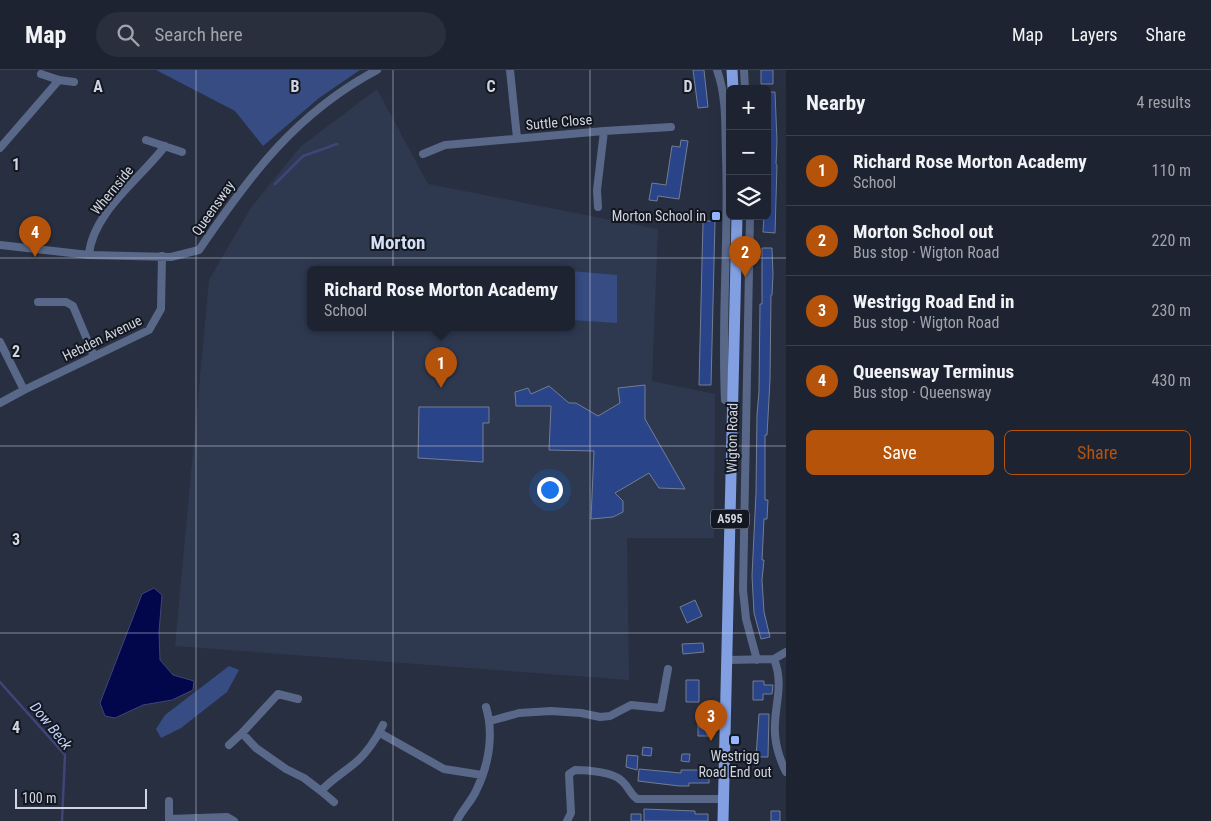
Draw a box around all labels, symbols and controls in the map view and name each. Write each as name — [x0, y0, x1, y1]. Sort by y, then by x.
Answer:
search box — [96, 12, 446, 57]
text: Map — [25, 21, 66, 49]
icon: search — [114, 21, 142, 49]
text: Search here — [154, 23, 243, 46]
text: Map — [1012, 24, 1043, 45]
text: Layers — [1071, 24, 1118, 45]
text: Share — [1146, 24, 1186, 45]
text: A — [93, 77, 103, 96]
text: B — [291, 77, 300, 96]
text: C — [486, 77, 496, 96]
text: D — [683, 77, 693, 96]
map controls — [726, 85, 771, 220]
button: + — [726, 85, 771, 130]
text: Nearby — [806, 91, 865, 115]
text: 4 results — [1136, 93, 1191, 112]
street label: Suttle Close — [525, 111, 593, 133]
button: − — [726, 130, 771, 175]
text: Richard Rose Morton Academy — [853, 150, 1087, 173]
text: 1 — [12, 155, 20, 174]
text: 1 — [818, 161, 826, 180]
text: 110 m — [1152, 161, 1191, 180]
street label: Whernside — [87, 162, 137, 218]
text: School — [853, 173, 896, 192]
button: layers — [726, 175, 771, 220]
street label: Queensway — [188, 177, 238, 238]
place label: Morton School in — [612, 208, 706, 224]
marker: Morton School in — [710, 210, 722, 222]
pin: 4 — [19, 216, 51, 257]
text: Morton School out — [853, 220, 993, 243]
district label: Morton — [371, 231, 425, 254]
text: 2 — [818, 231, 826, 250]
text: 220 m — [1152, 231, 1191, 250]
pin: 2 — [729, 236, 761, 277]
text: Bus stop · Wigton Road — [853, 243, 999, 262]
popup — [307, 266, 575, 331]
text: Richard Rose Morton Academy — [324, 278, 558, 301]
text: Westrigg Road End in — [853, 290, 1014, 313]
text: School — [324, 301, 367, 320]
text: 3 — [818, 301, 826, 320]
text: 230 m — [1152, 301, 1191, 320]
street label: Hebden Avenue — [60, 312, 145, 364]
text: Bus stop · Wigton Road — [853, 313, 999, 332]
text: 2 — [12, 342, 20, 361]
pin: 1 — [425, 347, 457, 388]
text: Queensway Terminus — [853, 360, 1014, 383]
text: 4 — [818, 371, 826, 390]
text: 430 m — [1152, 371, 1191, 390]
text: Bus stop · Queensway — [853, 383, 991, 402]
street label: Wigton Road — [723, 403, 741, 473]
button: Save — [806, 430, 994, 475]
button: Share — [1004, 430, 1191, 475]
your location — [537, 477, 563, 503]
road number: A595 — [711, 509, 749, 528]
text: 3 — [12, 530, 20, 549]
water label: Dow Beck — [26, 698, 76, 754]
pin: 3 — [695, 700, 727, 741]
text: 4 — [12, 718, 20, 737]
marker: Westrigg Road End out — [729, 734, 741, 746]
place label: Westrigg Road End out — [698, 748, 772, 780]
scale bar — [15, 786, 148, 809]
text: 100 m — [22, 790, 57, 806]

